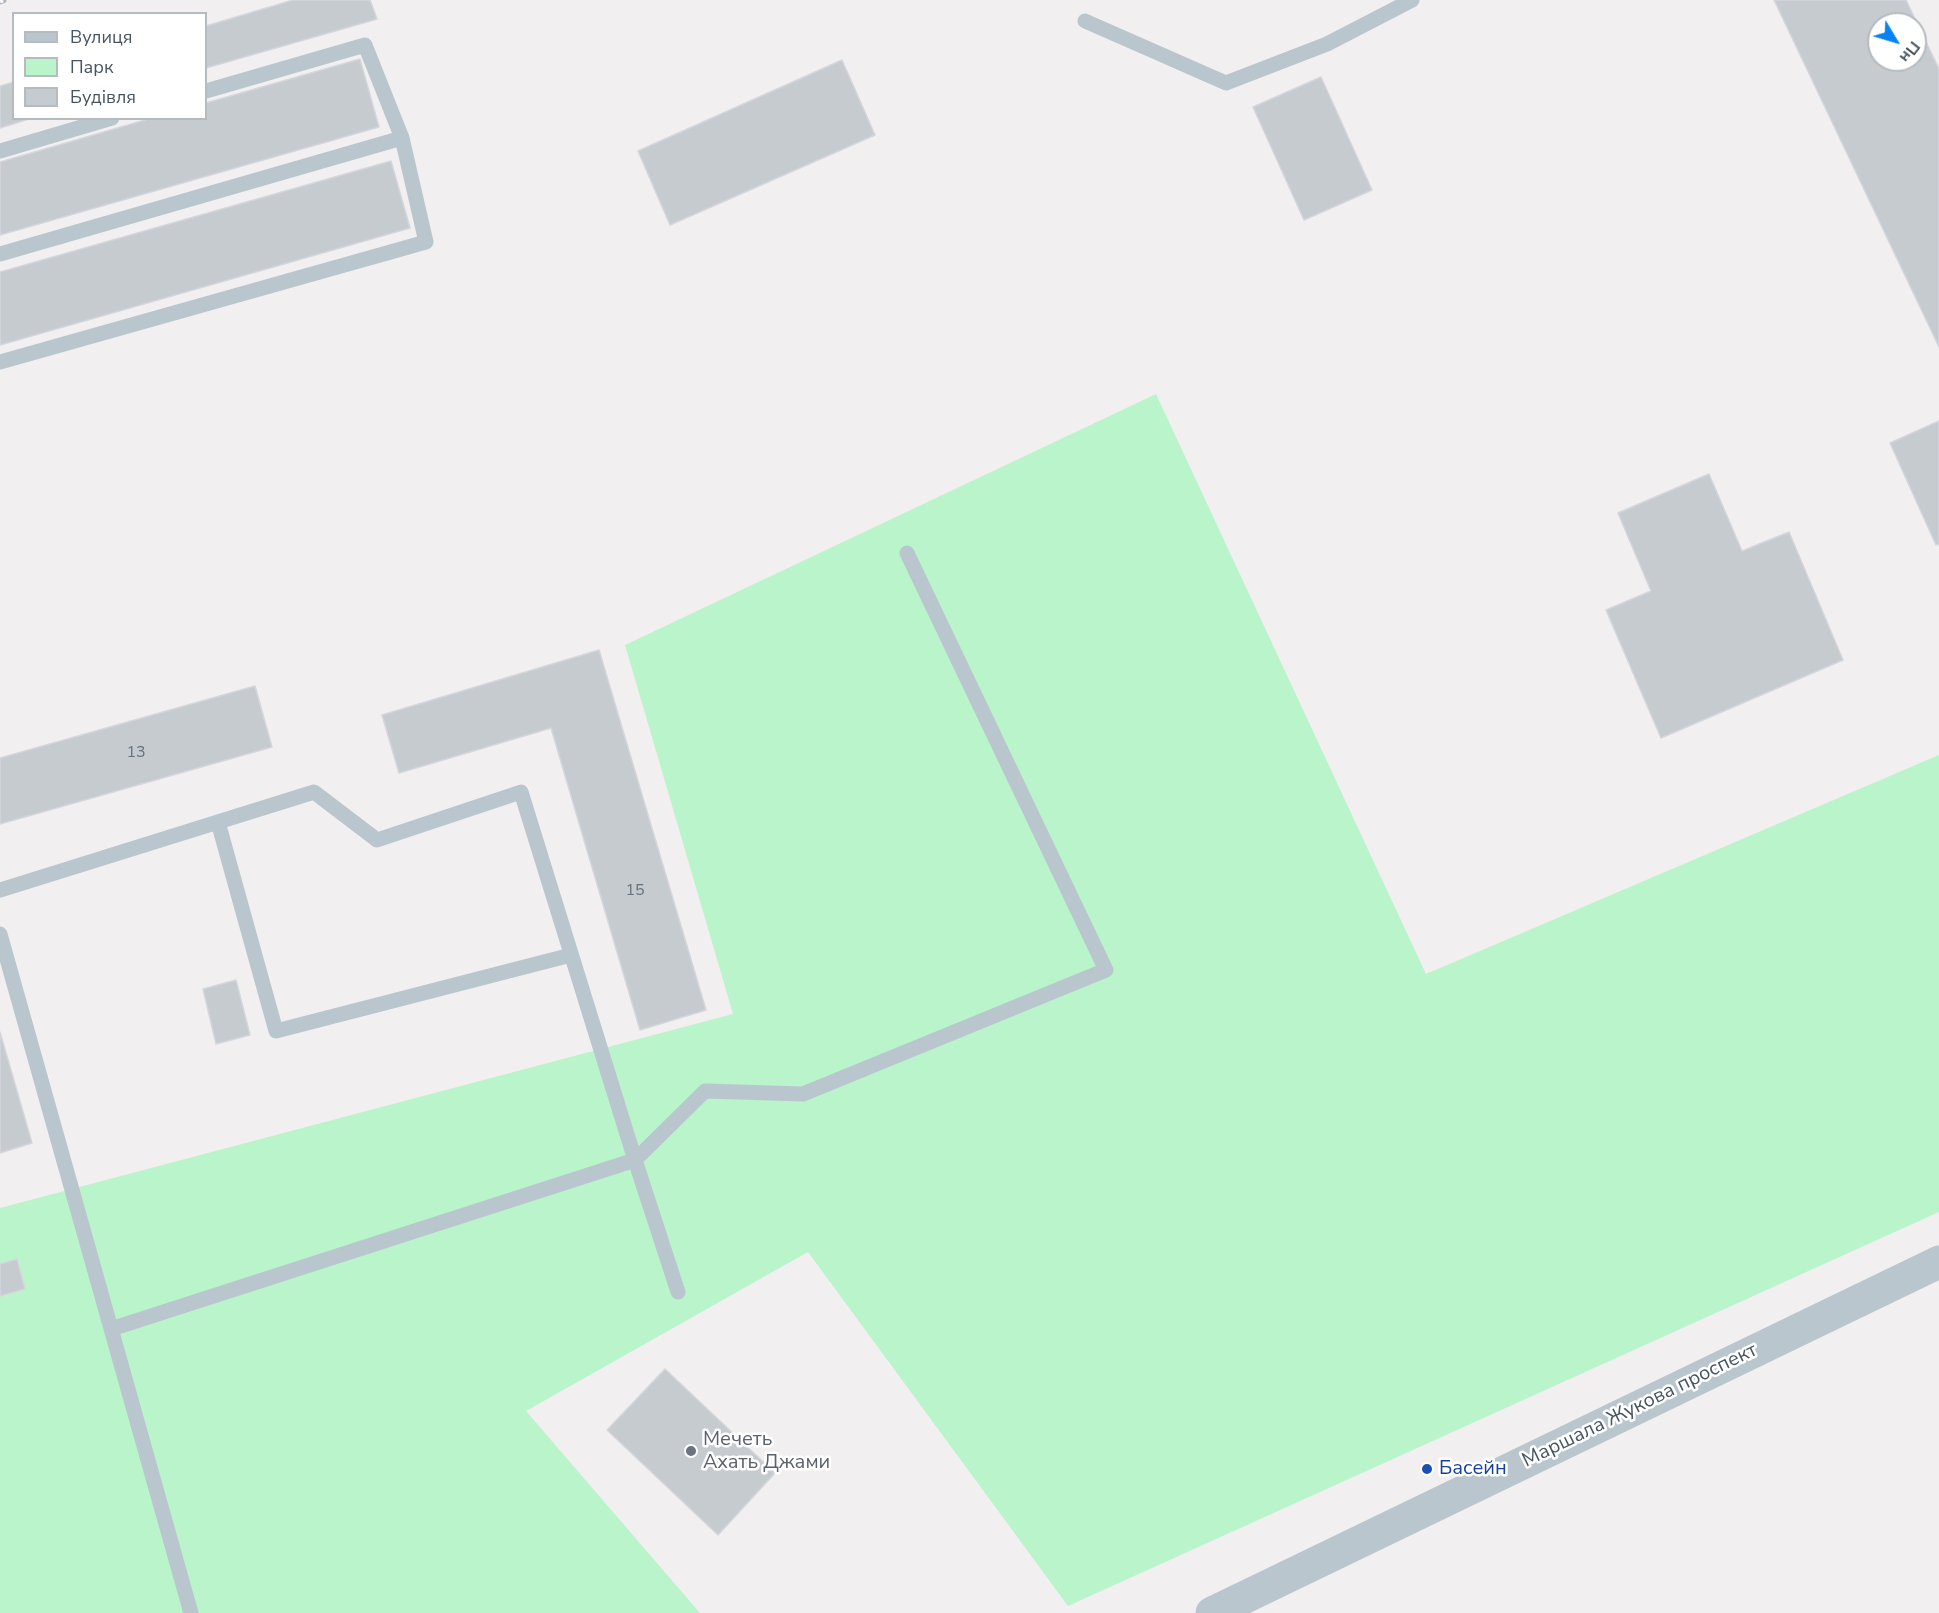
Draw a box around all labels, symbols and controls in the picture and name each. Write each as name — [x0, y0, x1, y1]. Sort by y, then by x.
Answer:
legend — [12, 12, 207, 120]
north arrow — [1867, 12, 1927, 72]
text: Вулиця — [70, 25, 132, 49]
text: Пн — [1894, 36, 1925, 67]
text: Парк — [70, 55, 113, 79]
text: Будівля — [70, 85, 136, 109]
house number: 13 — [126, 743, 146, 763]
house number: 15 — [625, 881, 645, 901]
street label: Маршала Жукова проспект — [1519, 1339, 1761, 1473]
place label: Мечеть Ахать Джами — [703, 1428, 830, 1475]
marker: Мечеть Ахать Джами — [684, 1444, 698, 1458]
place label: Басейн — [1439, 1457, 1507, 1481]
marker: Басейн — [1420, 1462, 1434, 1476]

